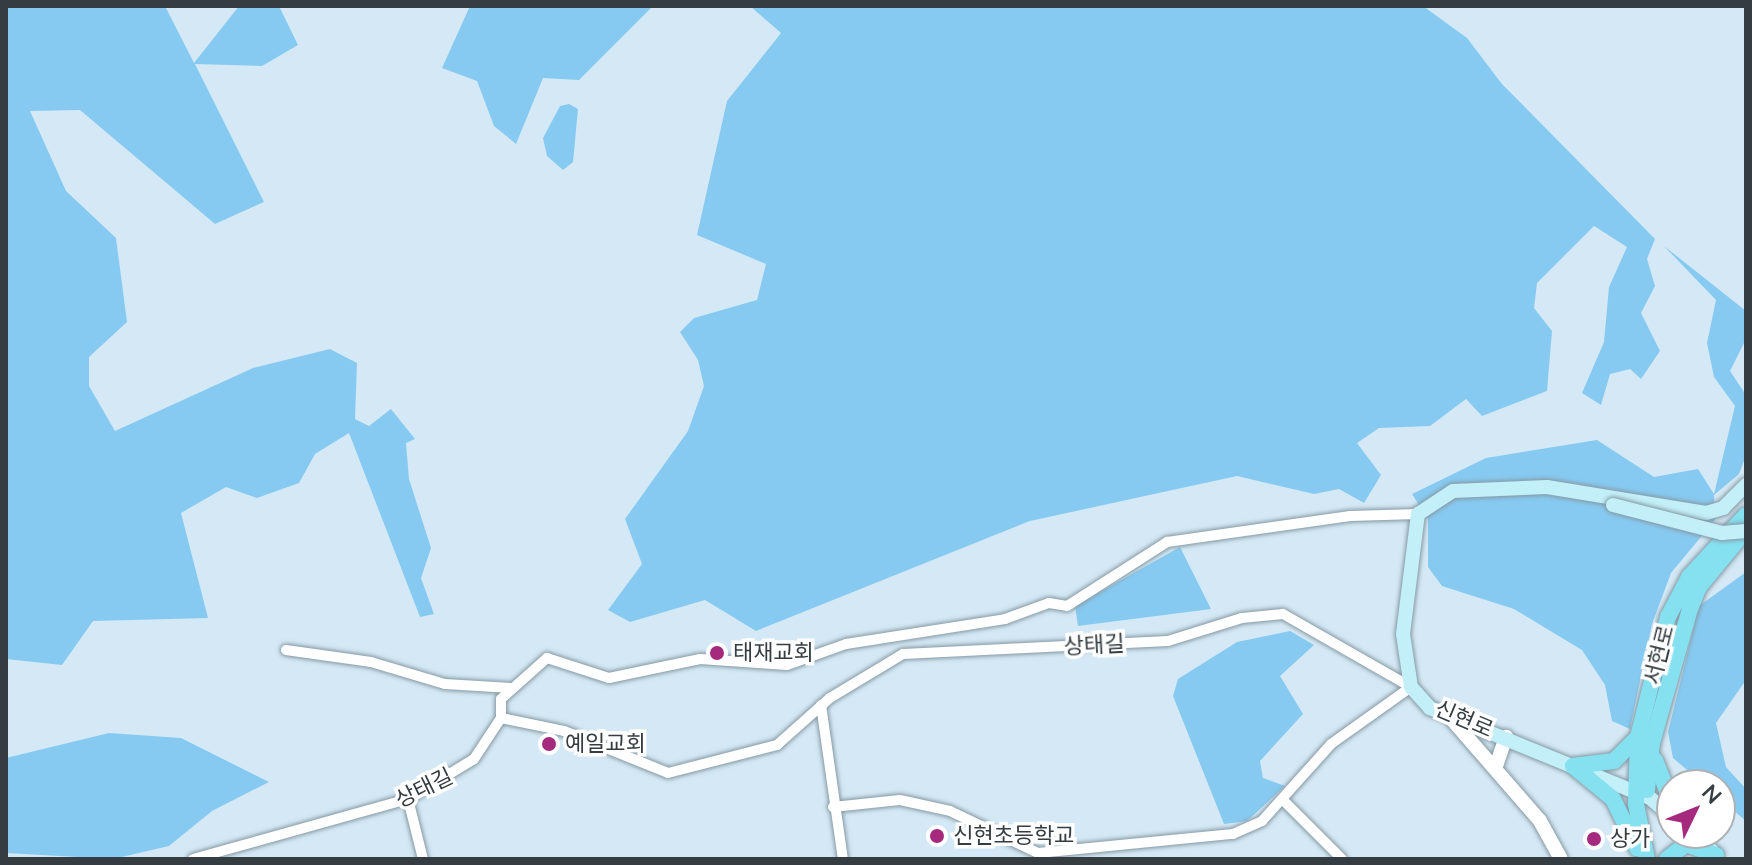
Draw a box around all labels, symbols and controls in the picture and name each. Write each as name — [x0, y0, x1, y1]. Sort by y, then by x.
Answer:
street label: 서현로 — [1639, 622, 1679, 688]
street label: 상태길 — [1063, 630, 1125, 660]
place label: 태재교회 — [733, 640, 814, 666]
marker: 태재교회 — [708, 644, 726, 662]
street label: 신현로 — [1431, 695, 1497, 743]
place label: 예일교회 — [565, 731, 646, 757]
marker: 예일교회 — [540, 735, 558, 753]
street label: 상태길 — [391, 763, 457, 813]
north arrow — [1656, 769, 1736, 849]
text: N — [1696, 778, 1728, 810]
place label: 신현초등학교 — [953, 823, 1074, 849]
place label: 상가 — [1610, 826, 1650, 852]
marker: 신현초등학교 — [928, 827, 946, 845]
marker: 상가 — [1585, 830, 1603, 848]

